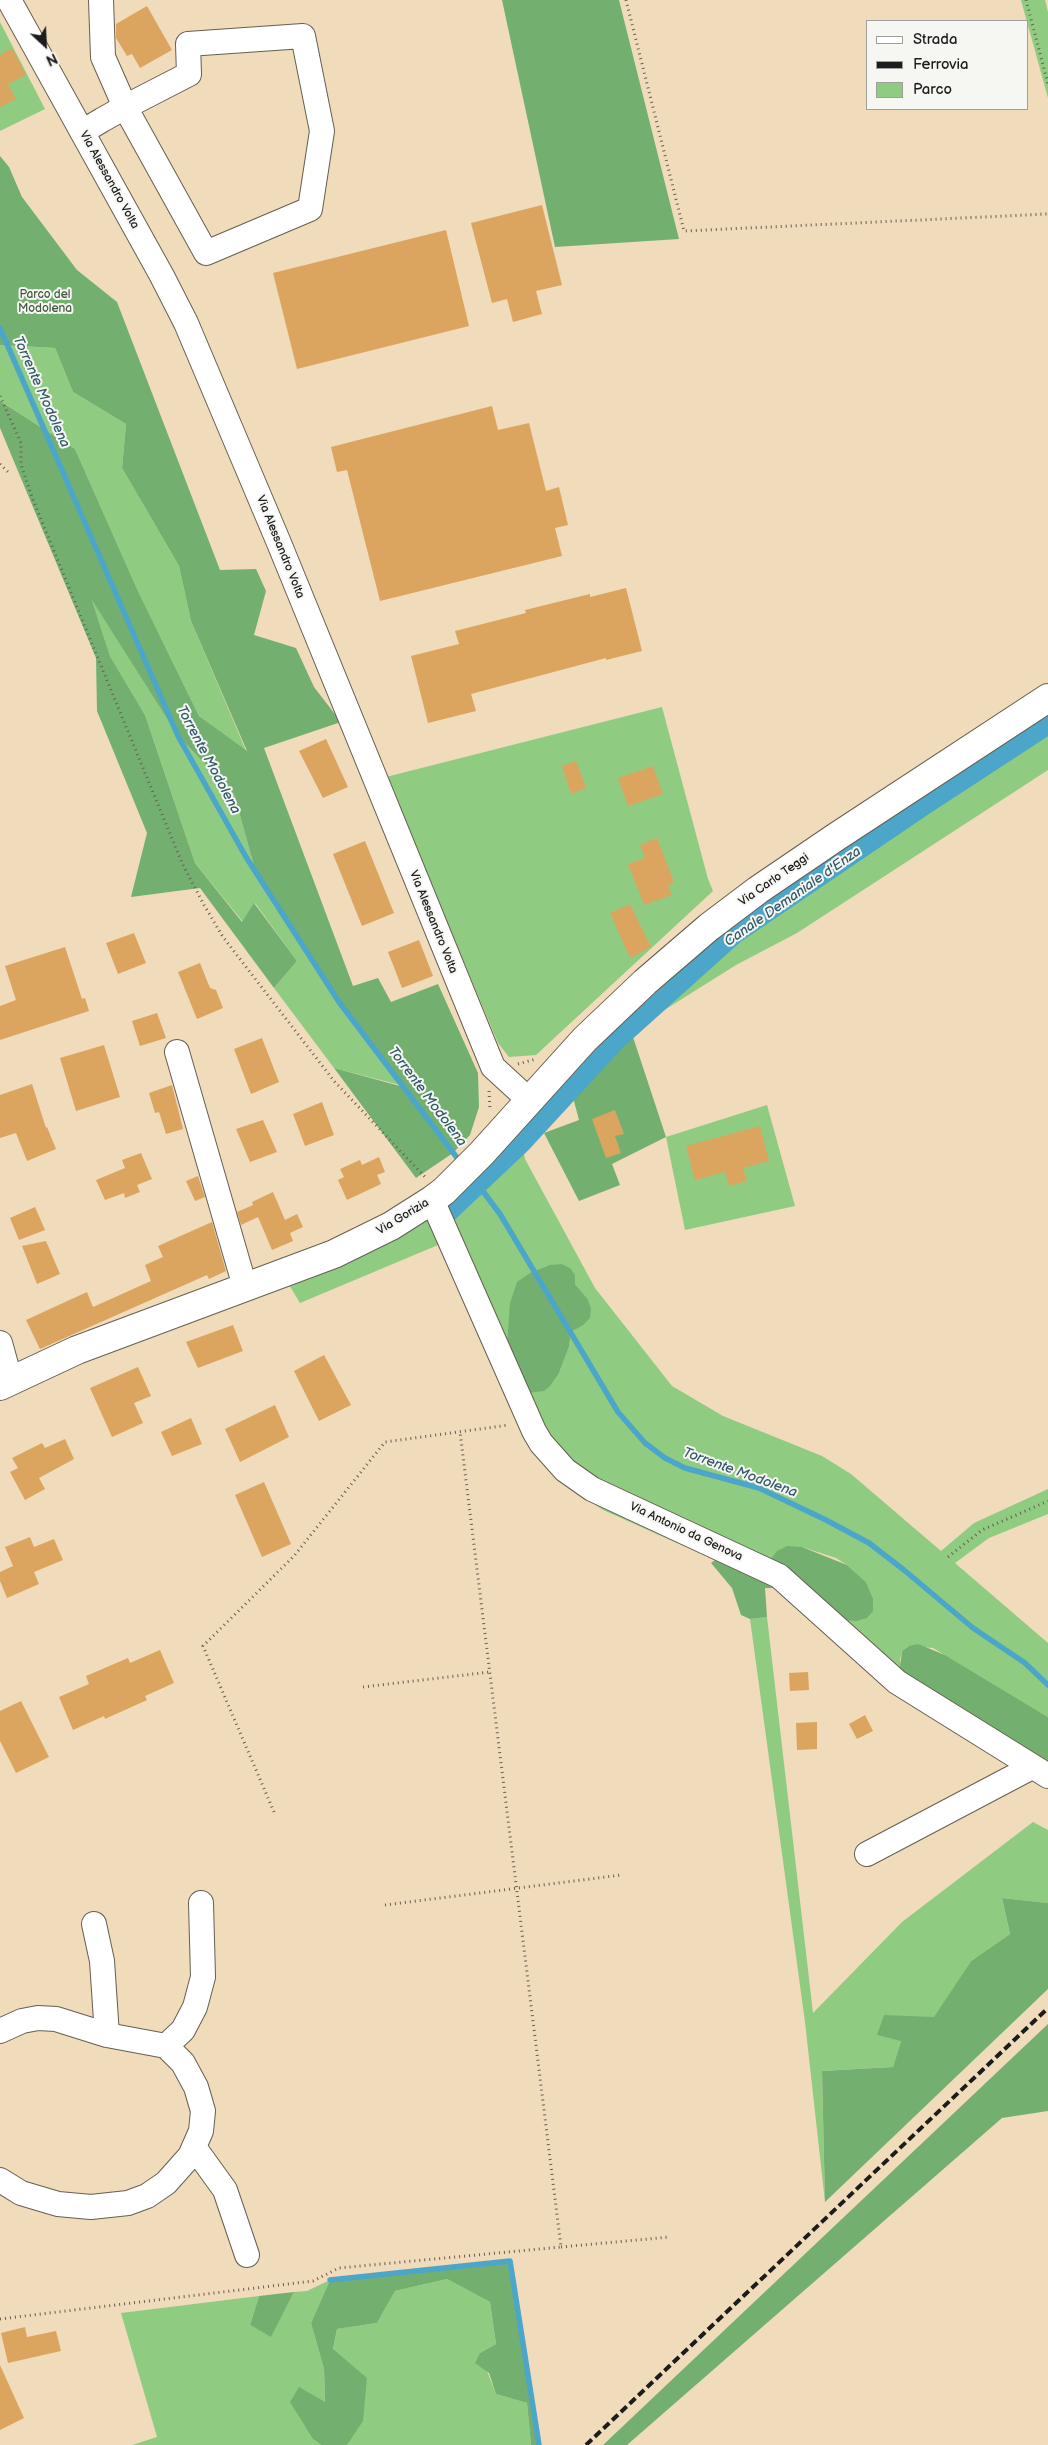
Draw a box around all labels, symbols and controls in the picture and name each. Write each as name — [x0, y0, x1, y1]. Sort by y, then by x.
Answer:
north arrow — [20, 20, 70, 70]
legend — [866, 20, 1028, 110]
text: Strada — [913, 30, 957, 49]
text: N — [43, 49, 60, 69]
text: Ferrovia — [913, 55, 969, 74]
text: Parco — [913, 80, 952, 99]
street label: Via Alessandro Volta — [76, 128, 142, 232]
park label: Parco del Modolena — [18, 288, 72, 316]
water label: Torrente Modolena — [9, 334, 73, 450]
street label: Via Alessandro Volta — [253, 493, 307, 601]
water label: Torrente Modolena — [172, 703, 244, 817]
water label: Canale Demaniale d'Enza — [721, 843, 865, 951]
street label: Via Carlo Teggi — [736, 850, 812, 910]
street label: Via Alessandro Volta — [406, 868, 460, 976]
water label: Torrente Modolena — [384, 1044, 470, 1150]
street label: Via Gorizia — [374, 1196, 432, 1238]
water label: Torrente Modolena — [681, 1445, 799, 1501]
street label: Via Antonio da Genova — [627, 1499, 745, 1565]

